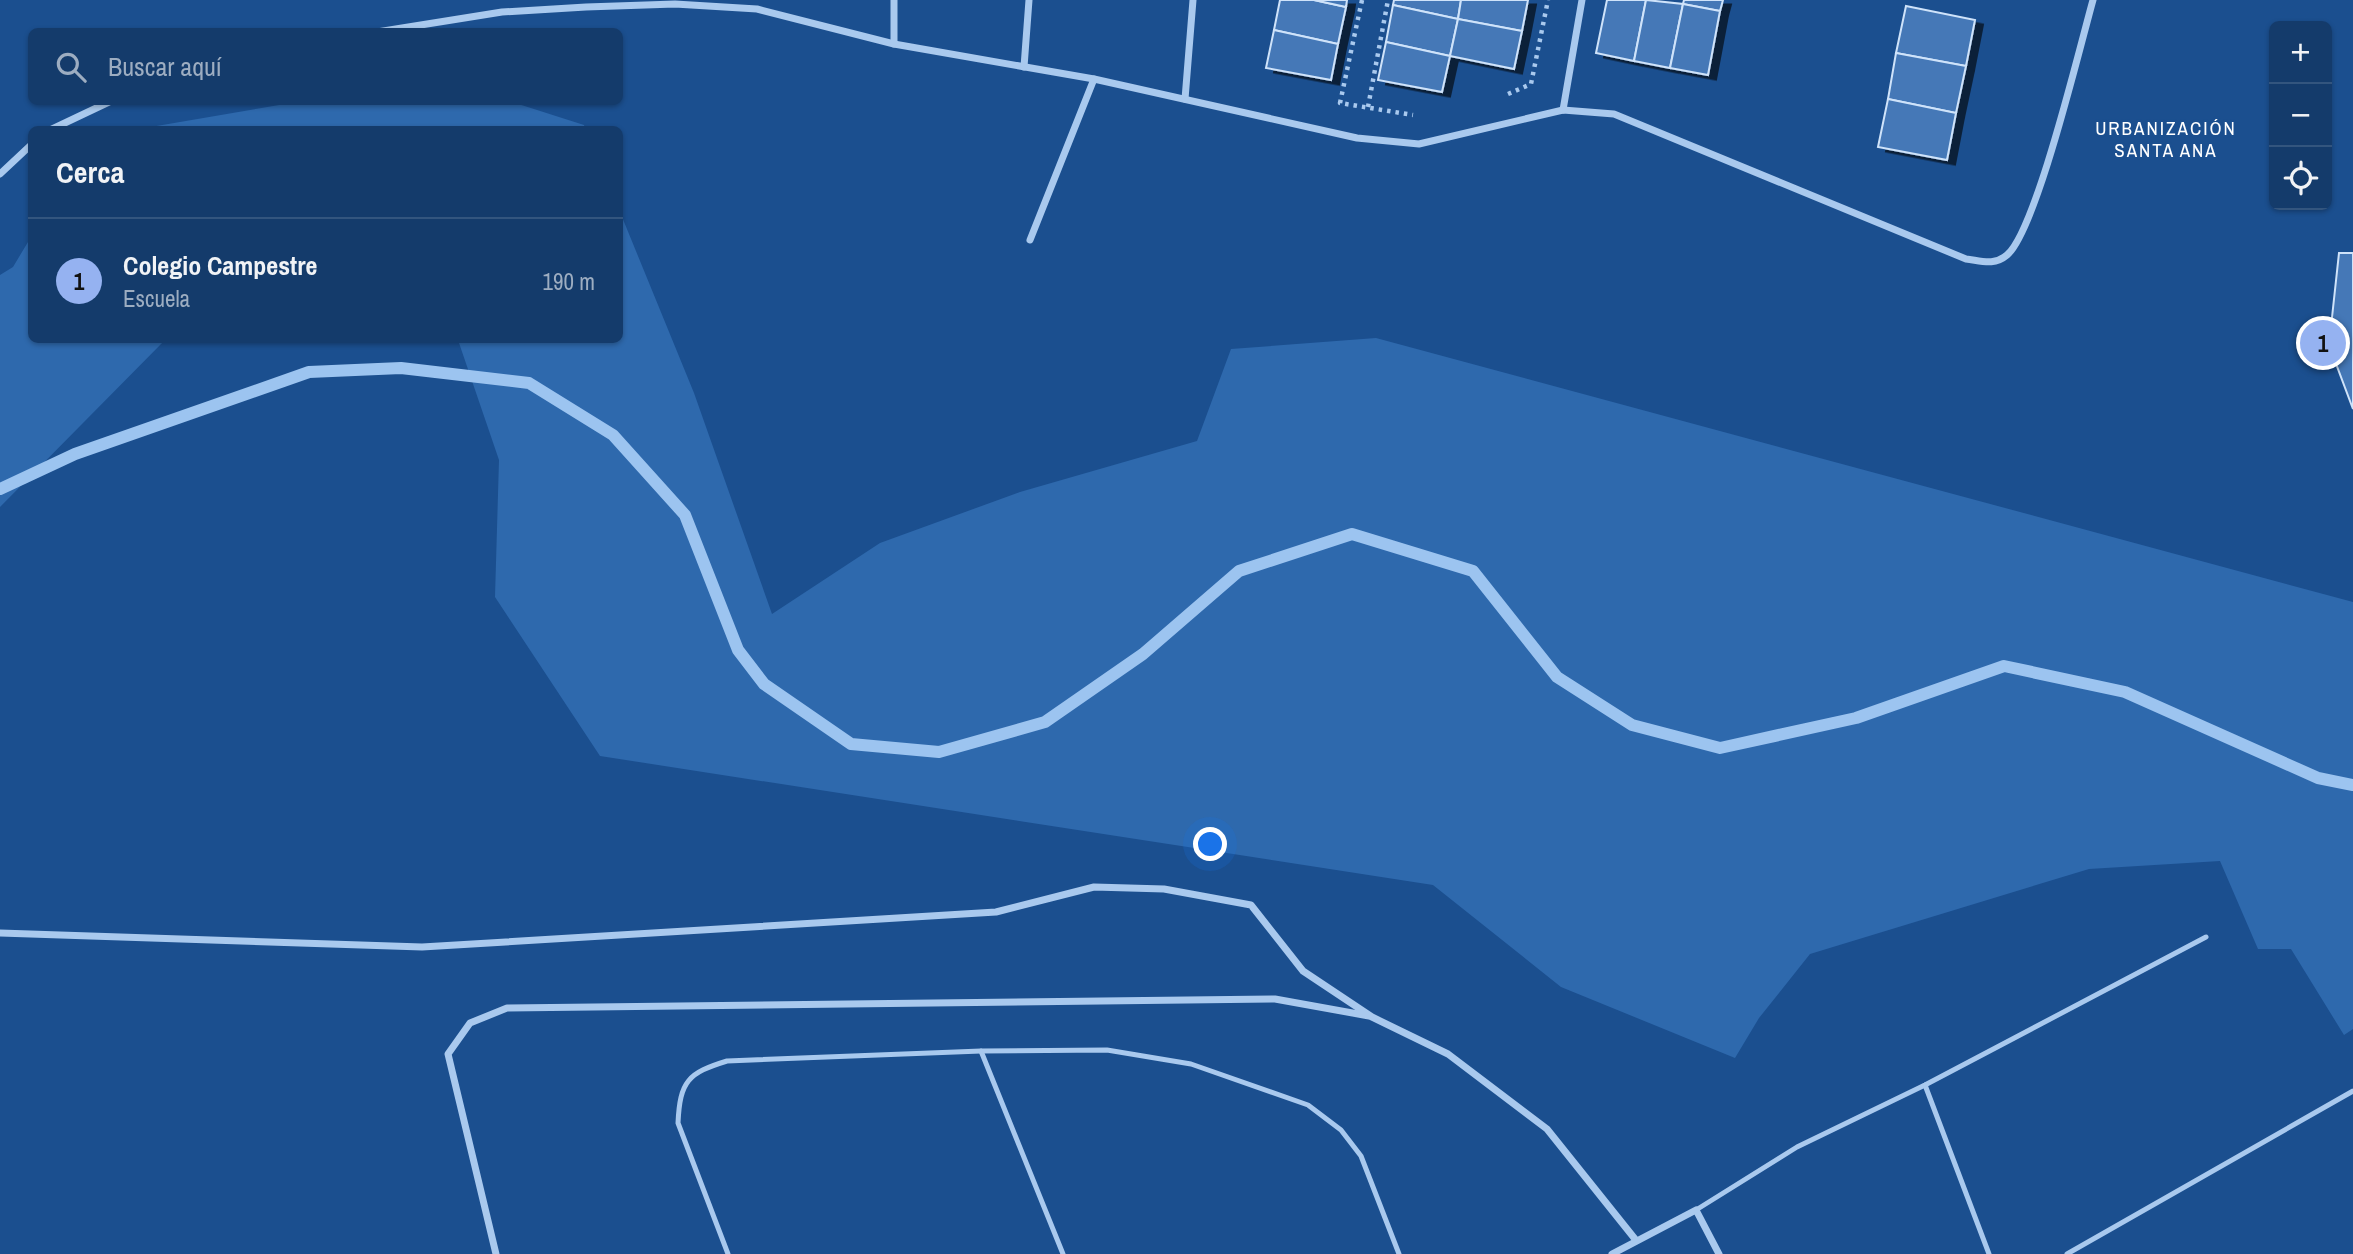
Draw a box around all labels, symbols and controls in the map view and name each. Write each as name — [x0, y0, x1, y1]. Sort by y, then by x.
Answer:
map controls — [2269, 21, 2332, 210]
button: + — [2269, 21, 2332, 84]
search box — [28, 28, 623, 105]
icon: search — [52, 48, 90, 86]
text: Buscar aquí — [108, 49, 222, 84]
button: − — [2269, 84, 2332, 147]
district label: URBANIZACIÓN SANTA ANA — [2095, 115, 2237, 163]
button: locate — [2269, 147, 2332, 210]
text: Cerca — [56, 152, 124, 192]
text: Colegio Campestre — [123, 248, 317, 283]
text: 1 — [74, 266, 84, 297]
text: 190 m — [543, 266, 595, 297]
text: Escuela — [123, 283, 190, 314]
pin: 1 — [2300, 317, 2346, 369]
your location — [1193, 827, 1227, 861]

